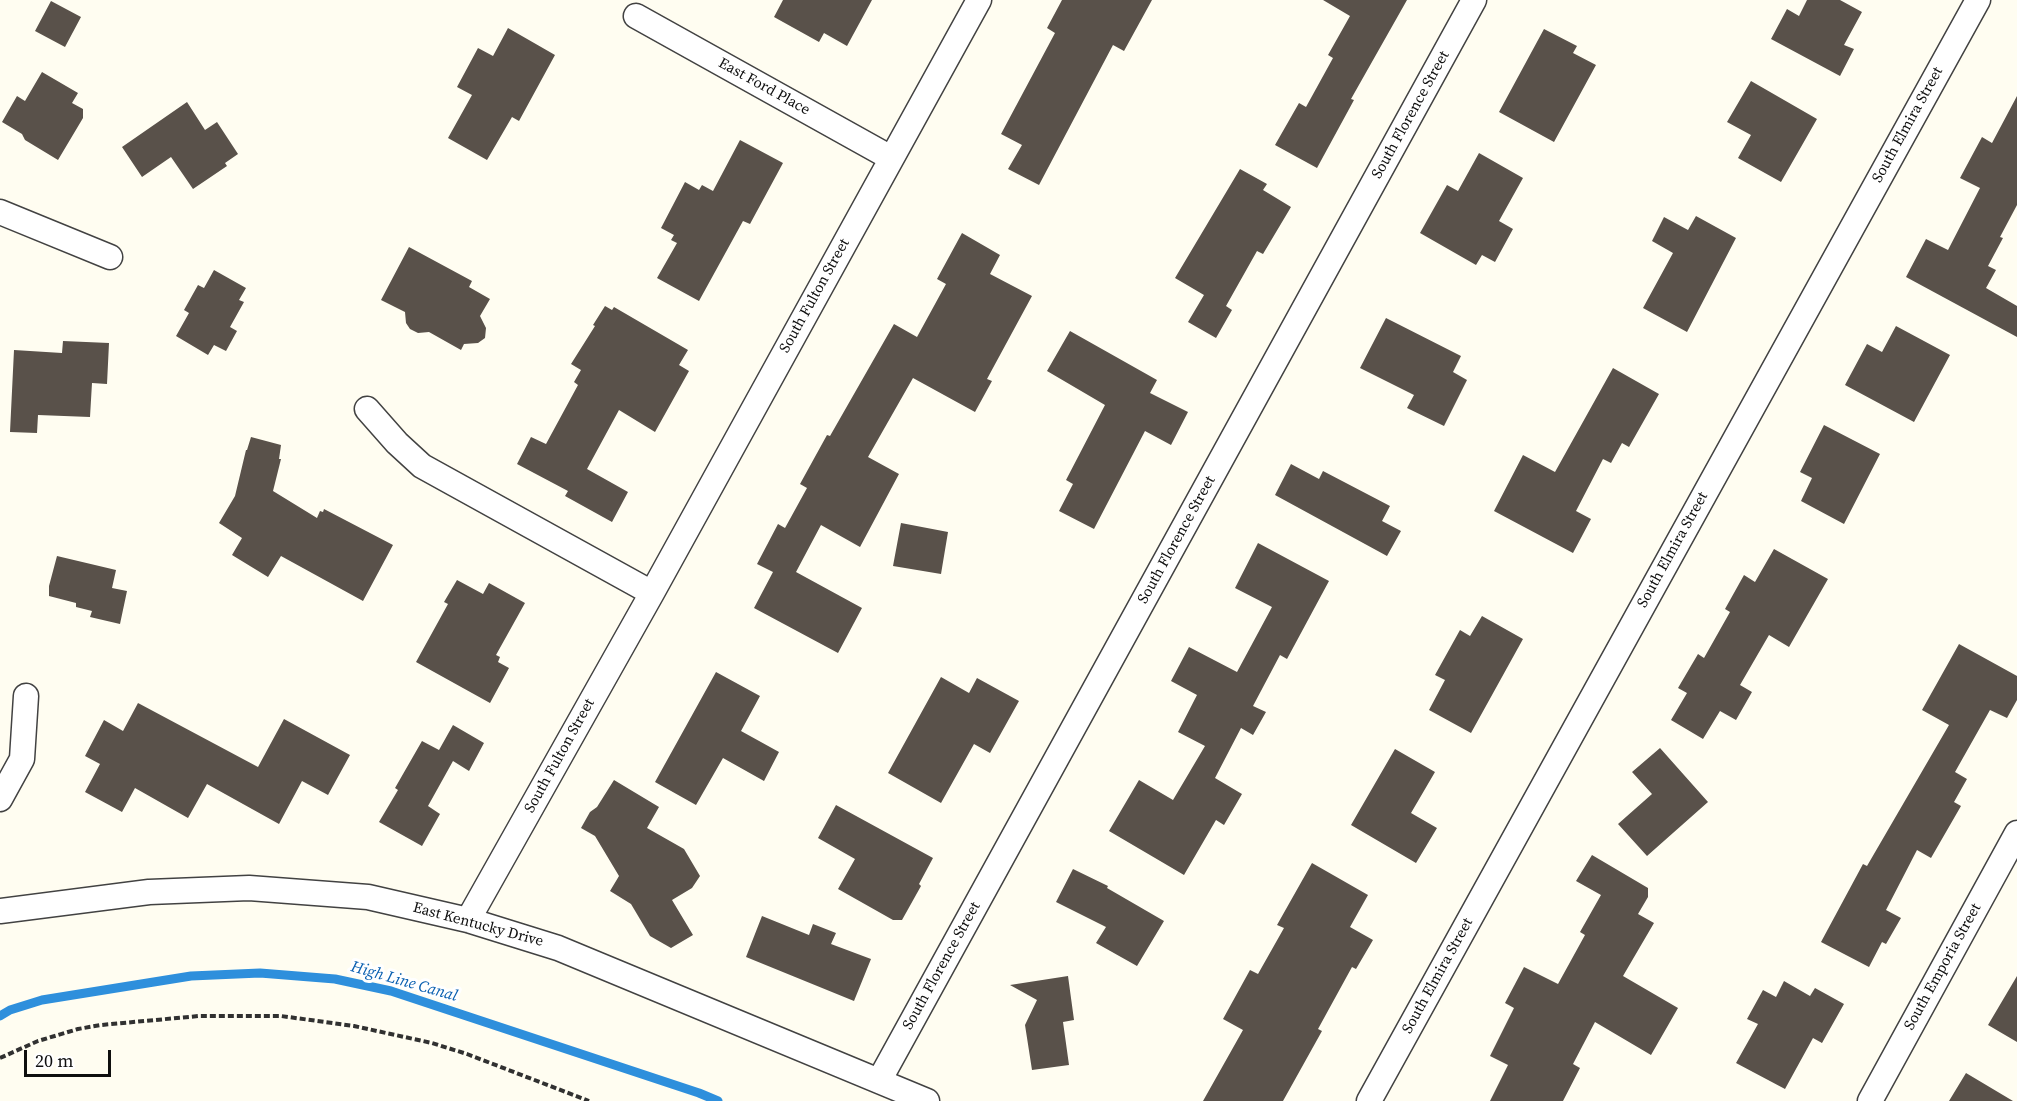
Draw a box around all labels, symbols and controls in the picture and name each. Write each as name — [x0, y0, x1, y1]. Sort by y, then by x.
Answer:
street label: South Florence Street — [1368, 48, 1454, 182]
street label: East Ford Place — [715, 54, 813, 120]
street label: South Elmira Street — [1869, 64, 1947, 186]
street label: South Fulton Street — [776, 236, 854, 356]
street label: South Florence Street — [1134, 473, 1220, 607]
street label: South Elmira Street — [1634, 489, 1712, 611]
street label: South Fulton Street — [521, 696, 599, 816]
street label: East Kentucky Drive — [411, 899, 545, 951]
street label: South Florence Street — [899, 899, 985, 1033]
street label: South Emporia Street — [1901, 901, 1985, 1033]
street label: South Elmira Street — [1399, 915, 1477, 1037]
water label: High Line Canal — [349, 958, 459, 1006]
scale bar — [27, 1038, 114, 1076]
text: 20 m — [35, 1048, 73, 1073]

